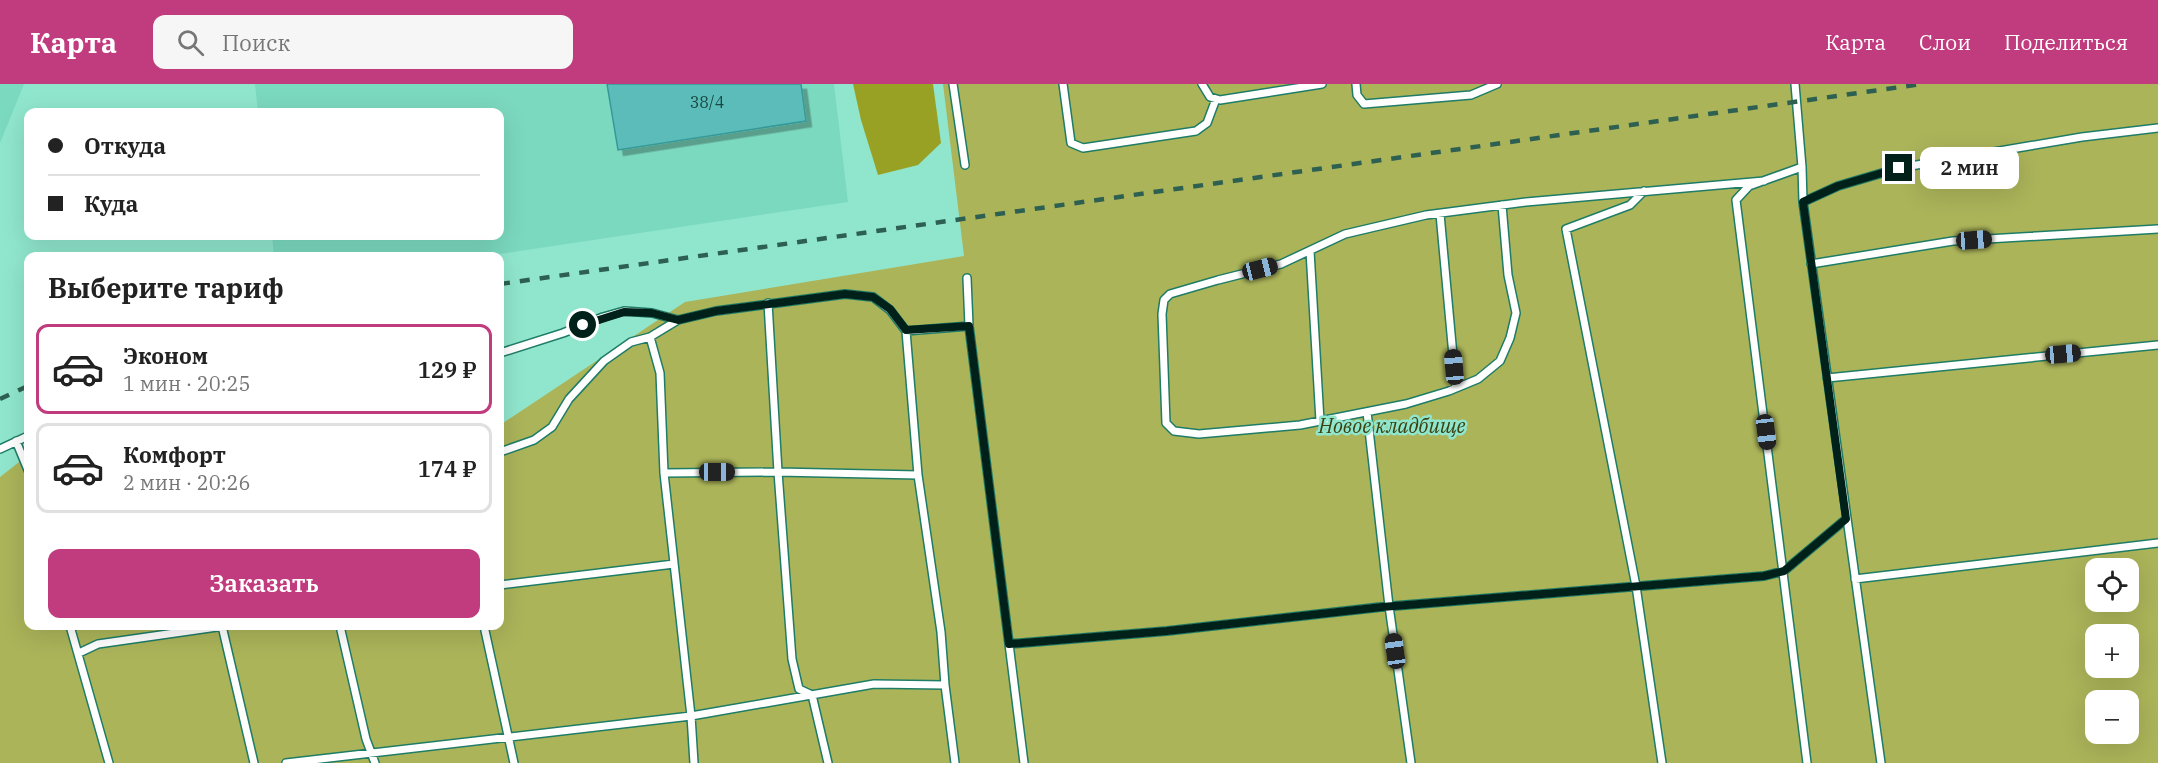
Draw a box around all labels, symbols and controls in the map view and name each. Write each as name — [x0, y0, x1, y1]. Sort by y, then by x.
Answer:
search box — [153, 15, 573, 69]
text: Карта — [30, 24, 117, 61]
icon: search — [174, 26, 207, 59]
text: Поиск — [222, 28, 290, 57]
text: Карта — [1825, 28, 1886, 56]
text: Слои — [1919, 28, 1971, 56]
text: Поделиться — [2004, 28, 2128, 56]
house number: 38/4 — [690, 92, 724, 112]
text: Откуда — [84, 131, 166, 160]
callout: 2 мин — [1920, 147, 2019, 189]
route end — [1885, 154, 1912, 181]
text: 2 мин — [1940, 154, 1999, 181]
text: Куда — [84, 189, 138, 218]
car — [1955, 230, 1993, 250]
car — [1240, 256, 1280, 282]
text: Выберите тариф — [48, 270, 284, 305]
route start — [569, 311, 596, 338]
text: Эконом — [123, 341, 208, 370]
icon: car — [51, 342, 105, 396]
car — [2044, 343, 2082, 365]
car — [1443, 348, 1465, 386]
text: 129 ₽ — [418, 355, 477, 384]
text: 1 мин · 20:25 — [123, 370, 251, 397]
park label: Новое кладбище — [1317, 412, 1466, 439]
car — [1755, 413, 1777, 451]
text: Комфорт — [123, 440, 226, 469]
icon: car — [51, 441, 105, 495]
text: 174 ₽ — [418, 454, 477, 483]
car — [699, 463, 735, 481]
text: 2 мин · 20:26 — [123, 469, 251, 496]
button: Заказать — [48, 549, 480, 618]
map controls — [2085, 558, 2139, 744]
button: locate — [2085, 558, 2139, 612]
button: + — [2085, 624, 2139, 678]
car — [1384, 632, 1406, 670]
button: − — [2085, 690, 2139, 744]

